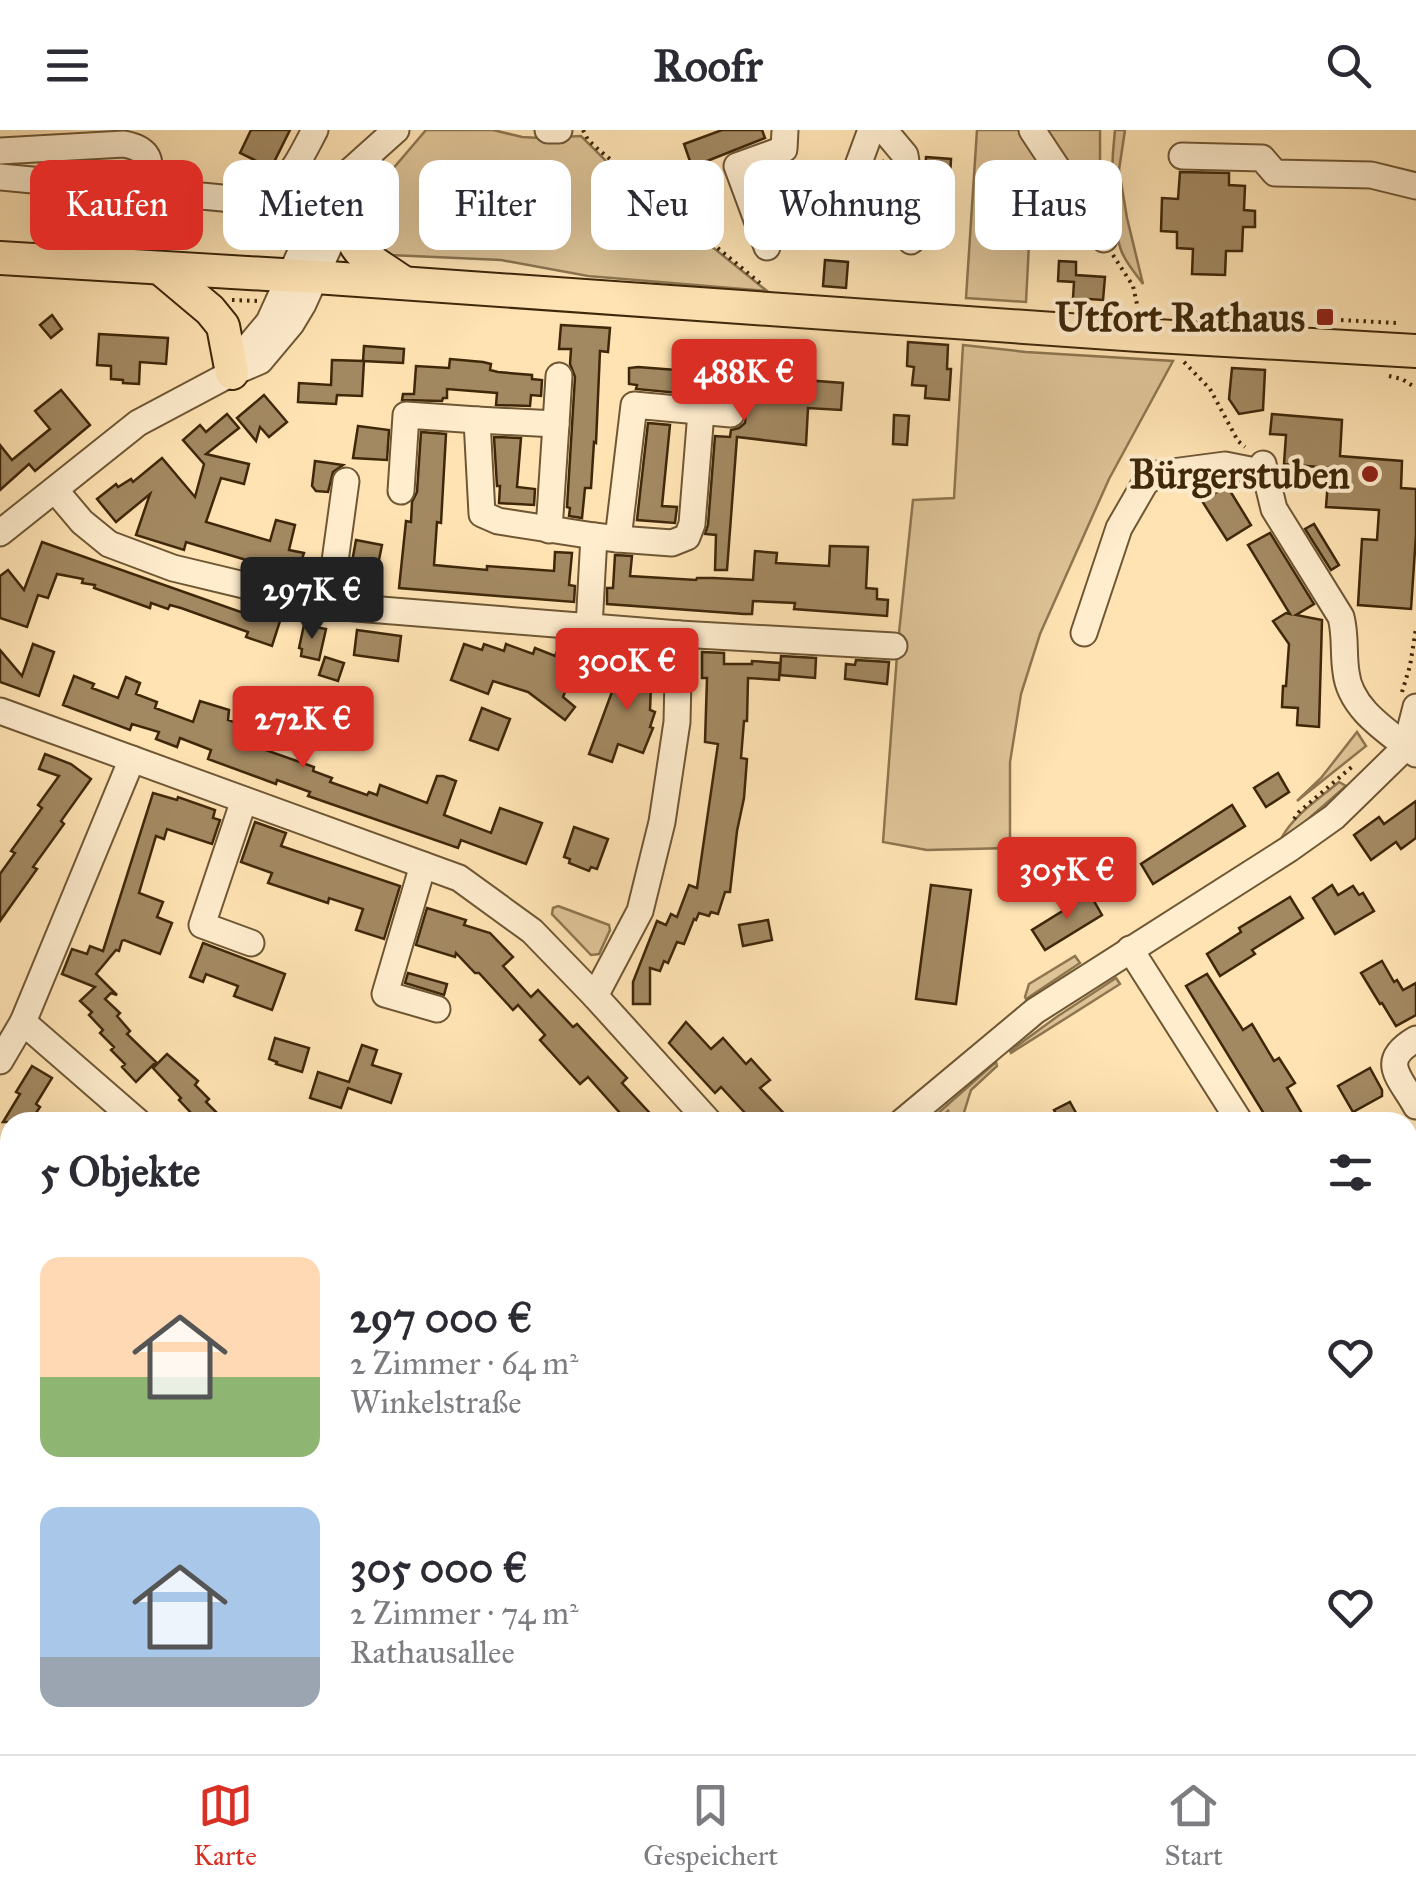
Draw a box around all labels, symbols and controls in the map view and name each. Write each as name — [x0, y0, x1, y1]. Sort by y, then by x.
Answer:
icon: menu — [40, 38, 95, 93]
text: Roofr — [653, 38, 763, 93]
icon: search — [1321, 38, 1376, 93]
chip: Kaufen — [30, 160, 203, 250]
chip: Mieten — [223, 160, 399, 250]
chip: Filter — [419, 160, 571, 250]
chip: Neu — [591, 160, 724, 250]
chip: Wohnung — [744, 160, 955, 250]
chip: Haus — [975, 160, 1122, 250]
place label: Utfort Rathaus — [1055, 293, 1305, 342]
marker: Utfort Rathaus — [1314, 306, 1336, 328]
pin: 488K € — [663, 339, 825, 424]
text: 488K € — [694, 352, 794, 391]
place label: Bürgerstuben — [1129, 450, 1350, 499]
marker: Bürgerstuben — [1359, 463, 1381, 485]
pin: 297K € — [231, 557, 393, 642]
text: 297K € — [262, 570, 362, 609]
pin: 300K € — [546, 628, 708, 713]
text: 300K € — [577, 641, 677, 680]
pin: 272K € — [222, 686, 384, 771]
text: 272K € — [255, 699, 351, 738]
pin: 305K € — [986, 837, 1148, 922]
text: 305K € — [1019, 850, 1115, 889]
icon: filters — [1323, 1145, 1378, 1200]
text: 5 Objekte — [40, 1146, 200, 1198]
text: 297 000 € — [350, 1292, 533, 1344]
icon: home — [120, 1297, 240, 1417]
icon: heart — [1323, 1330, 1378, 1385]
text: 2 Zimmer · 64 m² — [350, 1344, 579, 1383]
text: Winkelstraße — [350, 1383, 521, 1422]
text: 305 000 € — [350, 1542, 528, 1594]
icon: home — [120, 1547, 240, 1667]
icon: heart — [1323, 1580, 1378, 1635]
text: 2 Zimmer · 74 m² — [350, 1594, 578, 1633]
text: Rathausallee — [350, 1633, 515, 1672]
tab: Karte — [193, 1778, 257, 1873]
tab: Gespeichert — [643, 1778, 778, 1873]
tab: Start — [1165, 1778, 1223, 1873]

